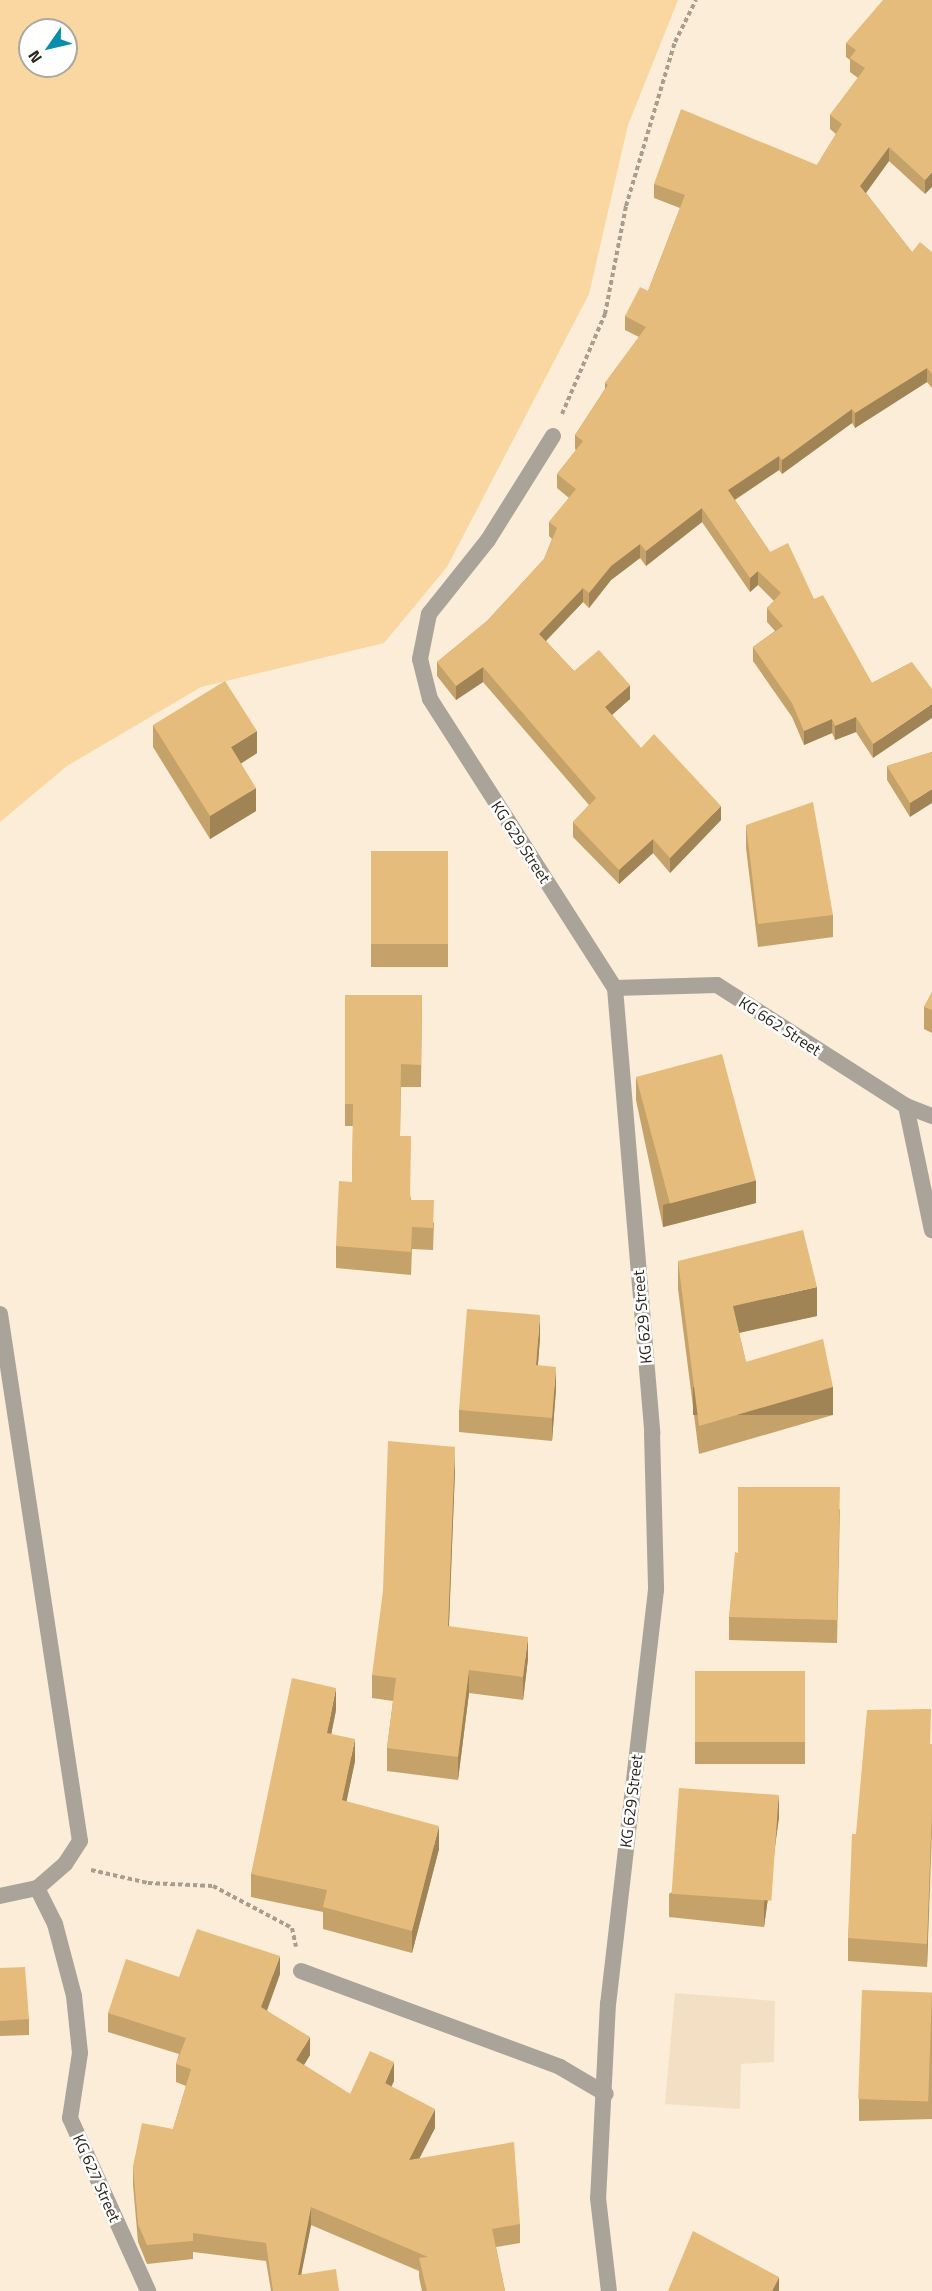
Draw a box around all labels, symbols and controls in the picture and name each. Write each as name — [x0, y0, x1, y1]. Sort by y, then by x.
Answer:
north arrow — [18, 18, 78, 78]
text: N — [22, 46, 48, 68]
street label: KG 629 Street — [487, 797, 555, 887]
street label: KG 662 Street — [735, 992, 825, 1060]
street label: KG 629 Street — [628, 1269, 656, 1365]
street label: KG 629 Street — [616, 1753, 646, 1849]
street label: KG 627 Street — [69, 2131, 125, 2225]

